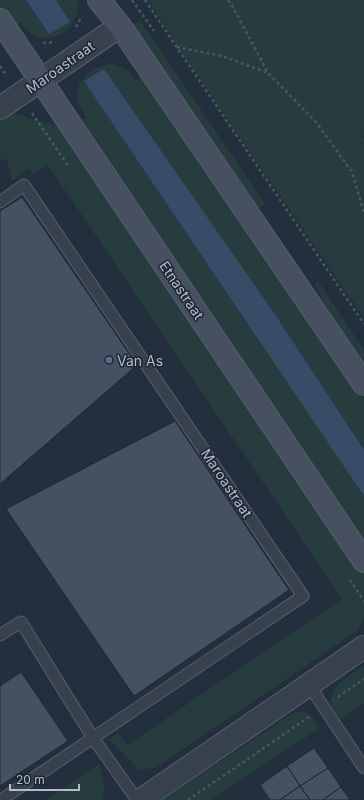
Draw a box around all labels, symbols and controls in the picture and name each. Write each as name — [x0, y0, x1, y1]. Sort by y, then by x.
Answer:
street label: Maroastraat — [23, 37, 98, 97]
street label: Etnastraat — [156, 258, 208, 323]
place label: Van As — [117, 352, 163, 369]
marker: Van As — [104, 355, 114, 365]
street label: Maroastraat — [198, 445, 257, 521]
scale bar — [10, 766, 79, 792]
text: 20 m — [16, 772, 45, 787]

